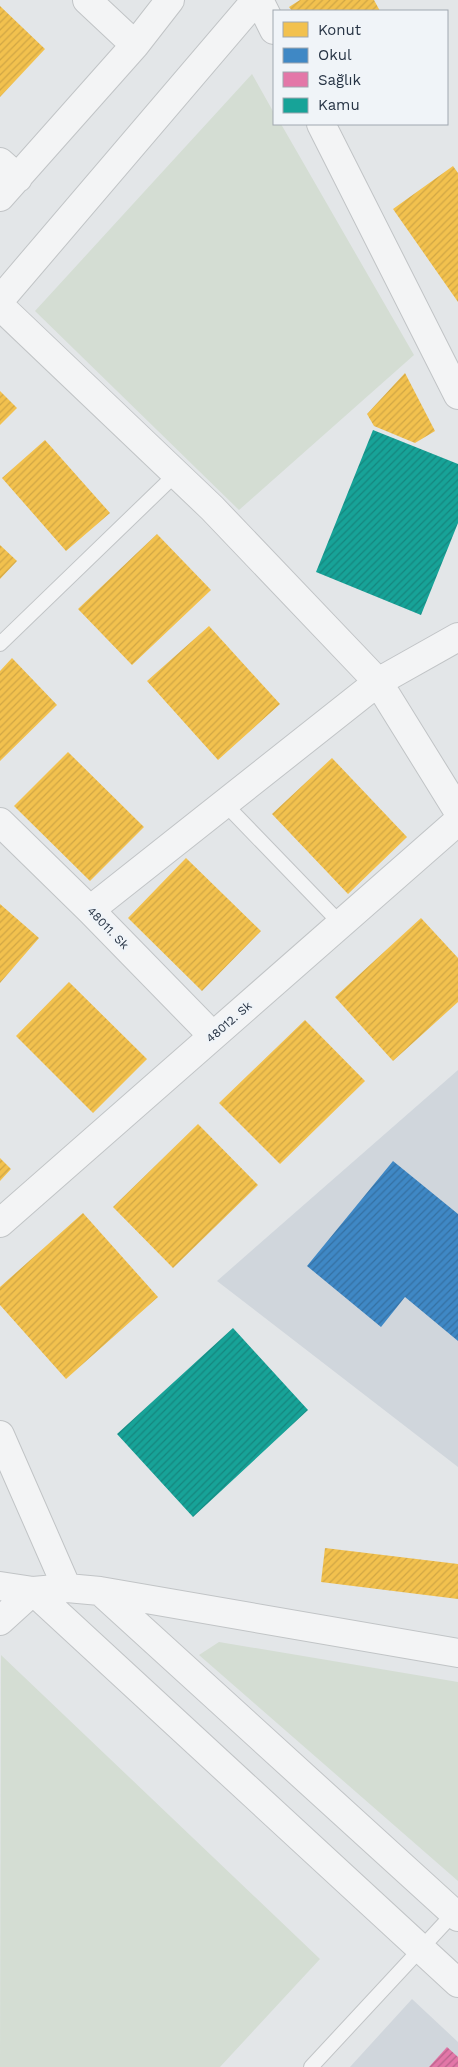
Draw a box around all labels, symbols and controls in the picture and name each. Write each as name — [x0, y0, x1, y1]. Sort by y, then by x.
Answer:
legend — [273, 10, 448, 125]
text: Konut — [318, 21, 362, 39]
text: Okul — [318, 46, 352, 64]
text: Sağlık — [318, 71, 362, 89]
text: Kamu — [318, 96, 360, 114]
street label: 48011. Sk — [84, 904, 132, 952]
street label: 48012. Sk — [203, 998, 255, 1046]

